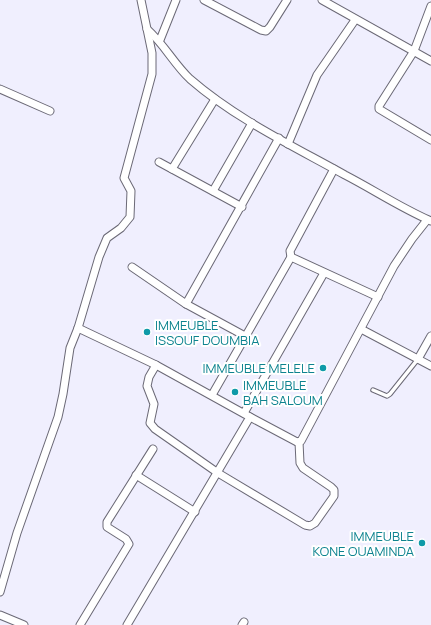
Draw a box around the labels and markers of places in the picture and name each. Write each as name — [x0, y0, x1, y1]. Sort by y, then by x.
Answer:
place label: IMMEUBLE ISSOUF DOUMBIA — [155, 316, 259, 349]
marker: IMMEUBLE ISSOUF DOUMBIA — [142, 327, 152, 337]
place label: IMMEUBLE MELELE — [203, 359, 315, 377]
marker: IMMEUBLE MELELE — [318, 363, 328, 373]
place label: IMMEUBLE BAH SALOUM — [243, 376, 323, 409]
marker: IMMEUBLE BAH SALOUM — [230, 387, 240, 397]
place label: IMMEUBLE KONE OUAMINDA — [312, 527, 414, 560]
marker: IMMEUBLE KONE OUAMINDA — [417, 538, 427, 548]

